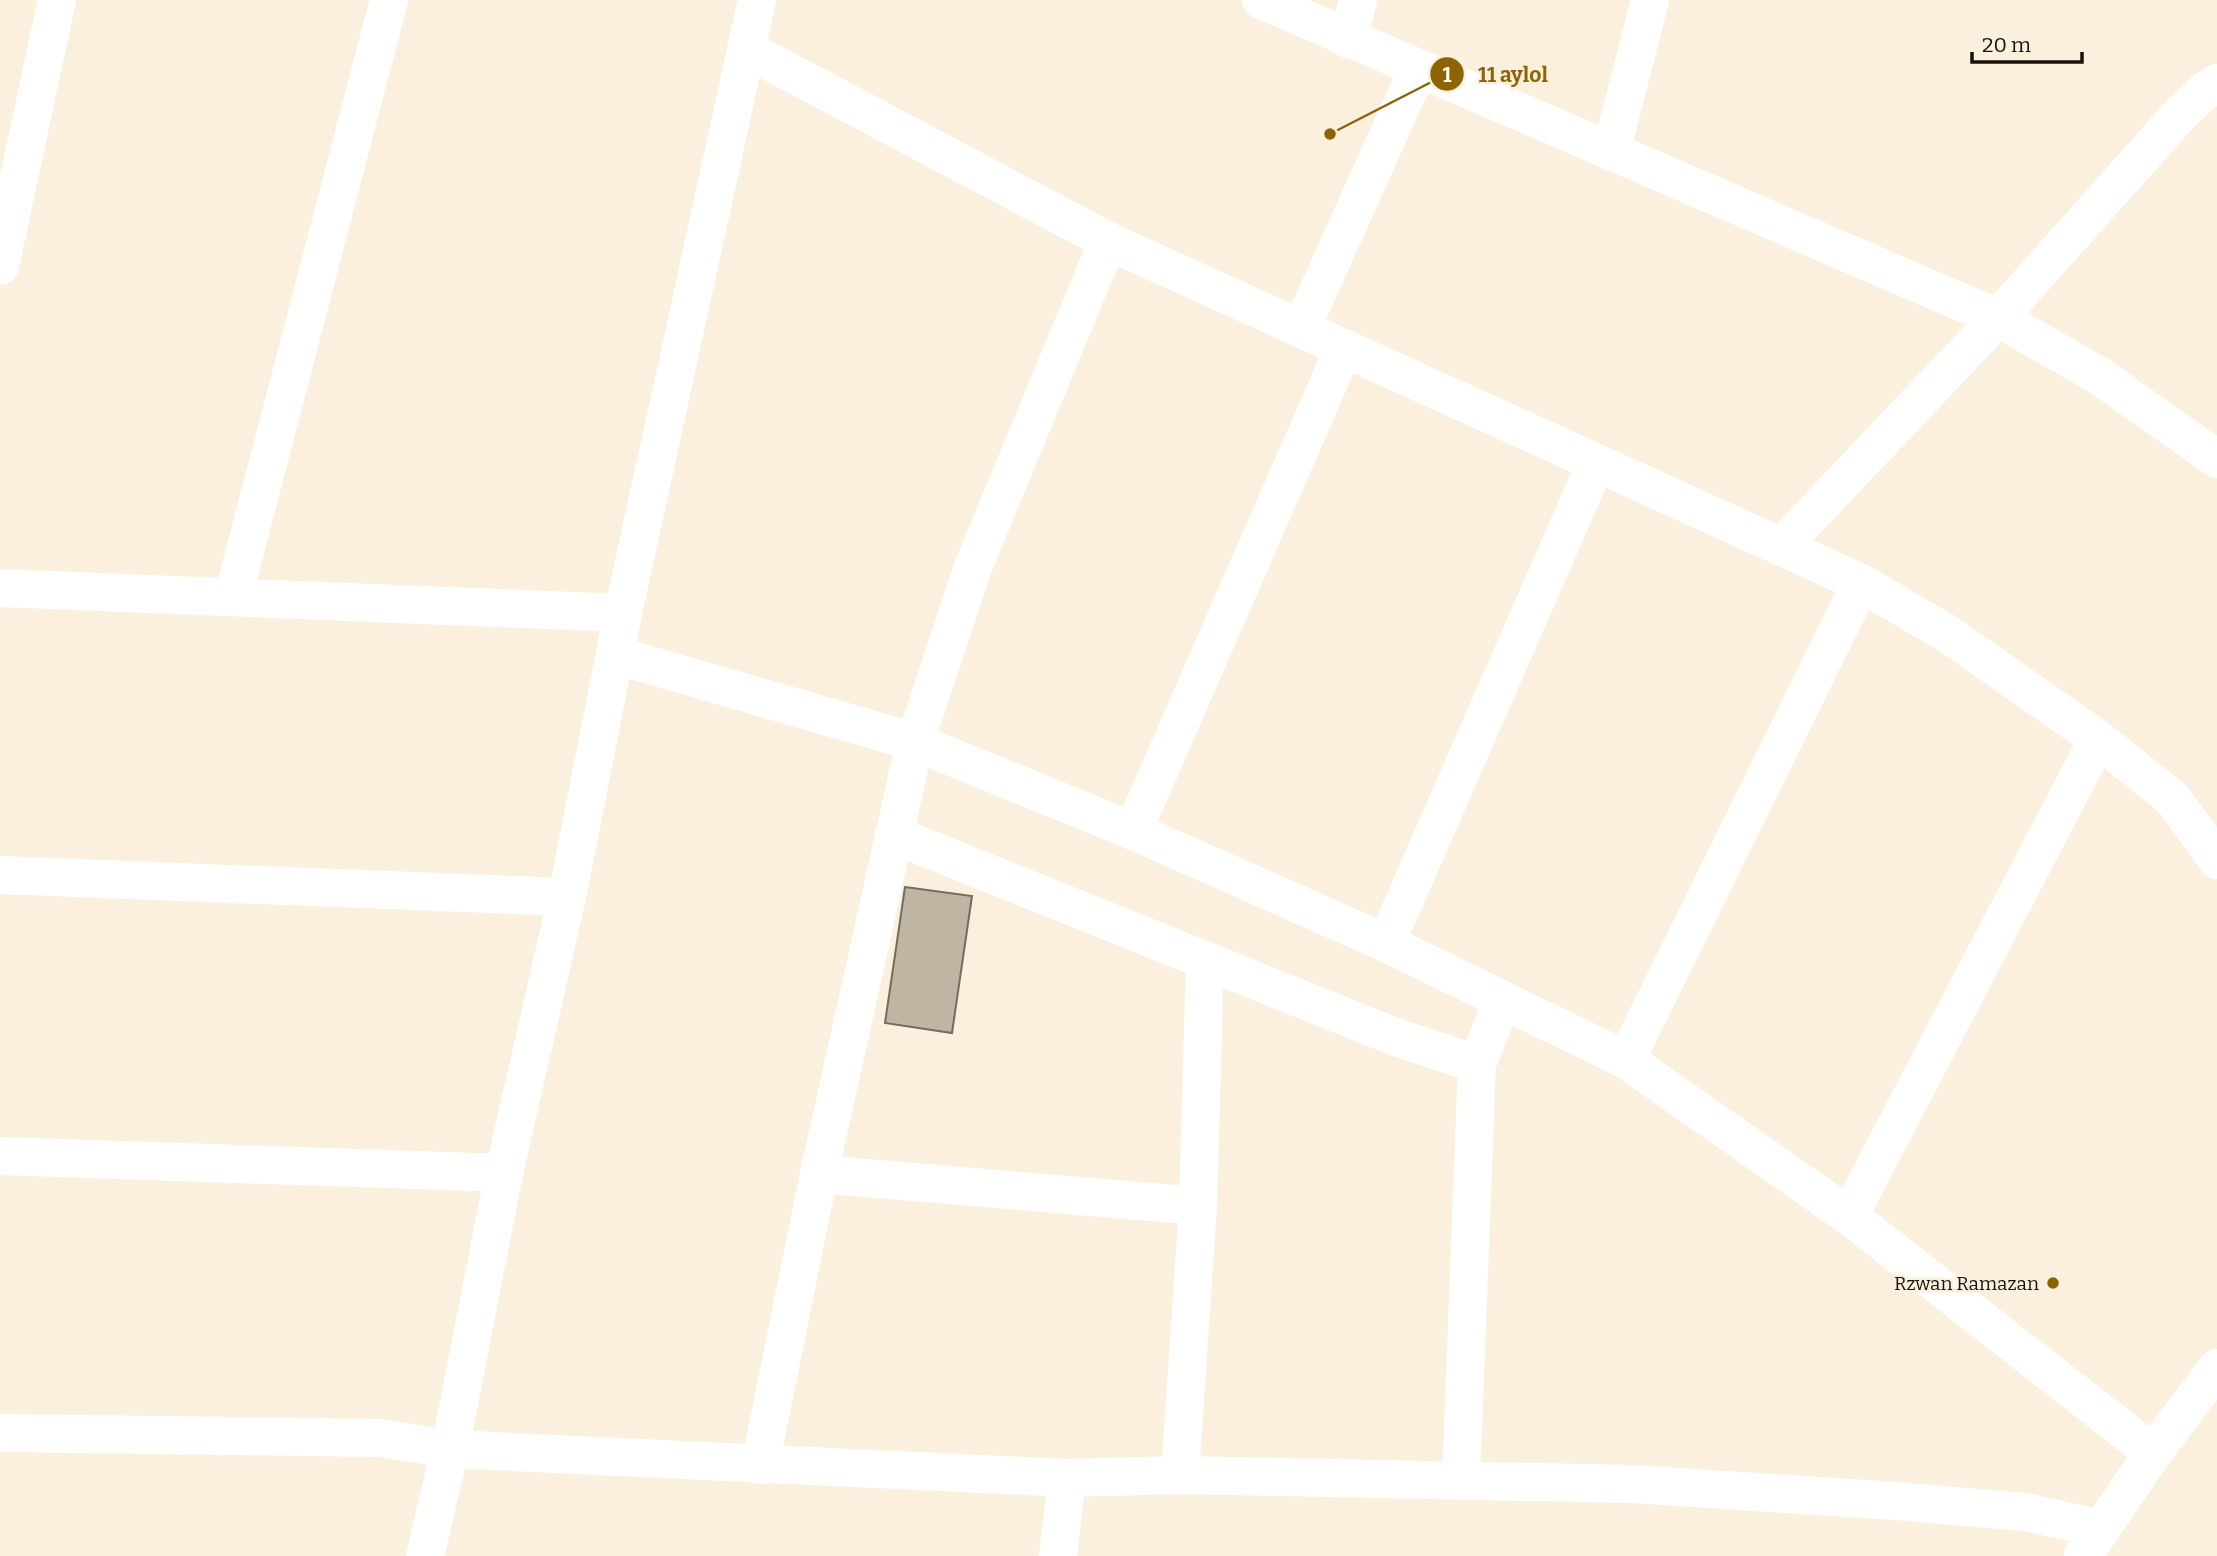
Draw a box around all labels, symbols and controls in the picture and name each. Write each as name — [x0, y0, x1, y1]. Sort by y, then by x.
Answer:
scale bar — [1972, 21, 2082, 65]
text: 20 m — [1982, 32, 2031, 58]
callout: 11 aylol — [1430, 53, 1562, 95]
text: 1 — [1442, 62, 1452, 88]
text: 11 aylol — [1478, 62, 1548, 88]
place label: Rzwan Ramazan — [1894, 1272, 2039, 1295]
marker: Rzwan Ramazan — [2045, 1275, 2061, 1291]

